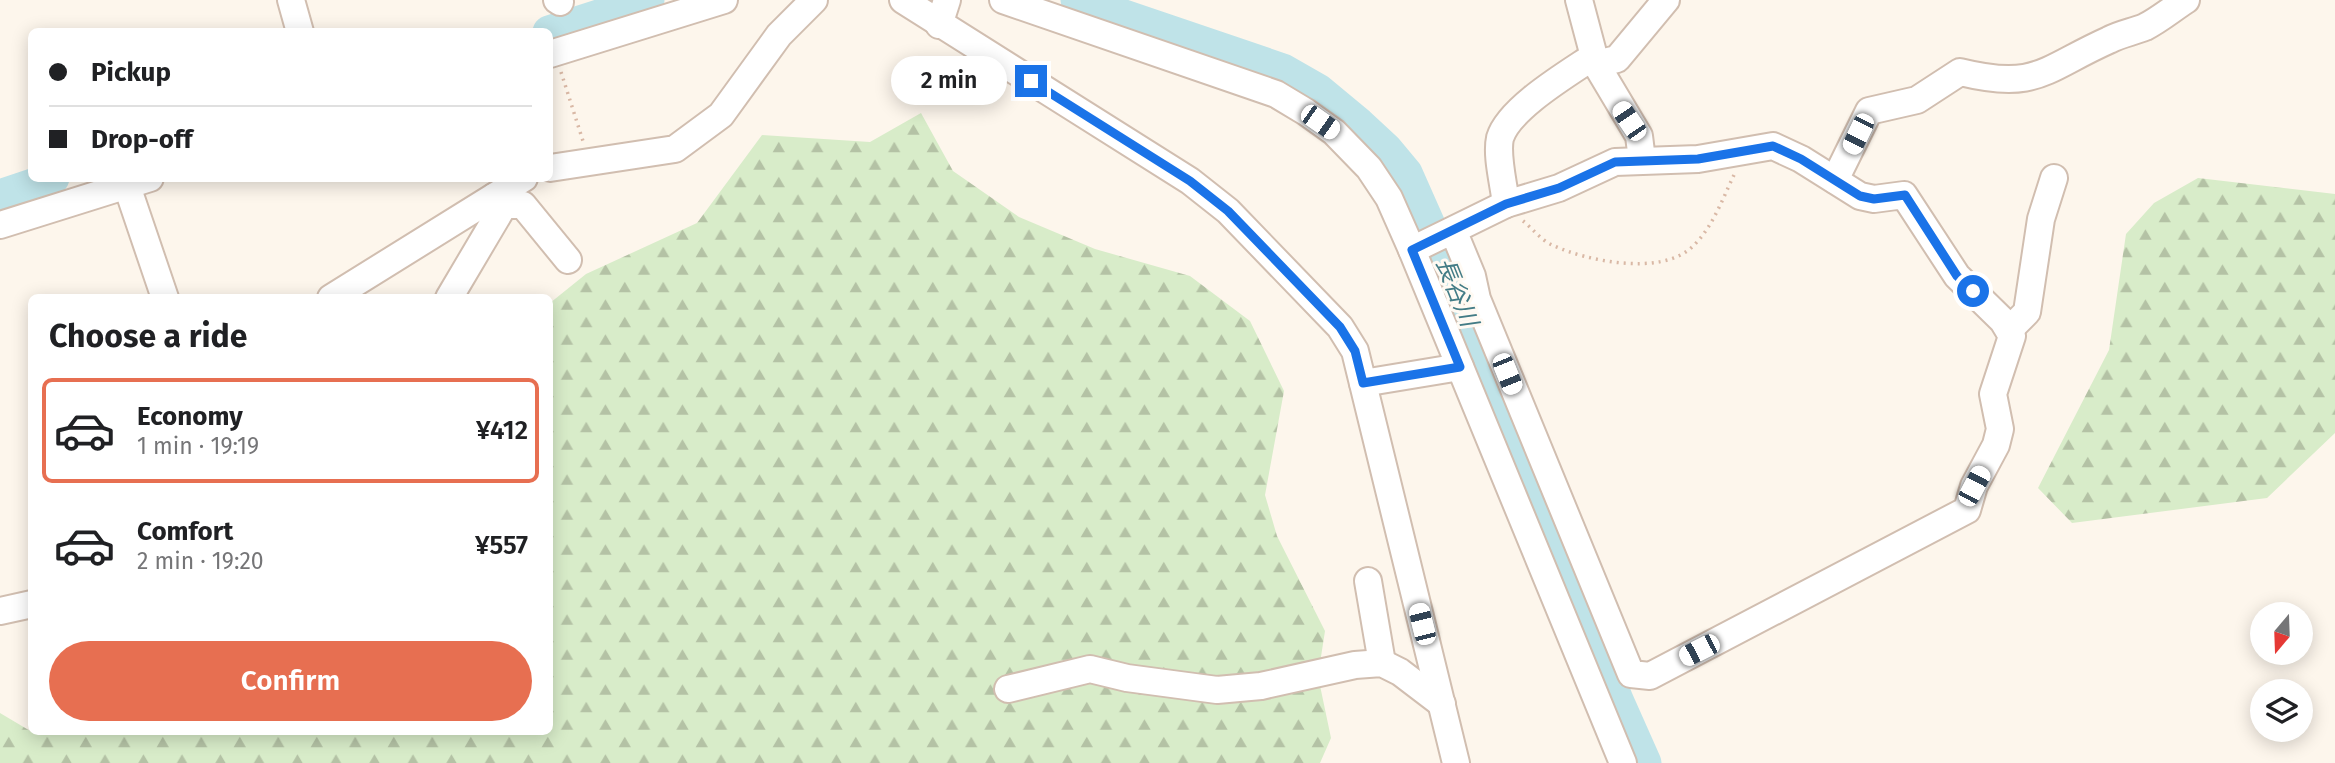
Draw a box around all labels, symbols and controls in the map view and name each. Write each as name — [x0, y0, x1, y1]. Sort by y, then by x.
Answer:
callout: 2 min — [891, 56, 1006, 106]
text: Pickup — [91, 57, 171, 88]
route end — [1015, 65, 1047, 97]
text: 2 min — [921, 66, 977, 94]
car — [1609, 98, 1650, 144]
car — [1297, 101, 1344, 143]
car — [1840, 111, 1877, 157]
text: Drop-off — [91, 124, 193, 155]
water label: 長谷川 — [1431, 253, 1485, 333]
route start — [1957, 275, 1989, 307]
text: Choose a ride — [49, 317, 247, 355]
car — [1490, 351, 1525, 397]
icon: car — [53, 399, 116, 462]
text: Economy — [137, 401, 243, 432]
text: ¥412 — [476, 415, 528, 446]
text: 1 min · 19:19 — [137, 432, 259, 460]
car — [1955, 463, 1994, 509]
icon: car — [53, 514, 116, 577]
text: Comfort — [137, 516, 233, 547]
text: ¥557 — [475, 530, 528, 561]
text: 2 min · 19:20 — [137, 547, 264, 575]
car — [1407, 601, 1438, 647]
north arrow — [2250, 602, 2314, 665]
map controls — [2250, 602, 2313, 742]
car — [1676, 631, 1723, 669]
button: Confirm — [49, 641, 532, 721]
button: layers — [2250, 679, 2313, 742]

